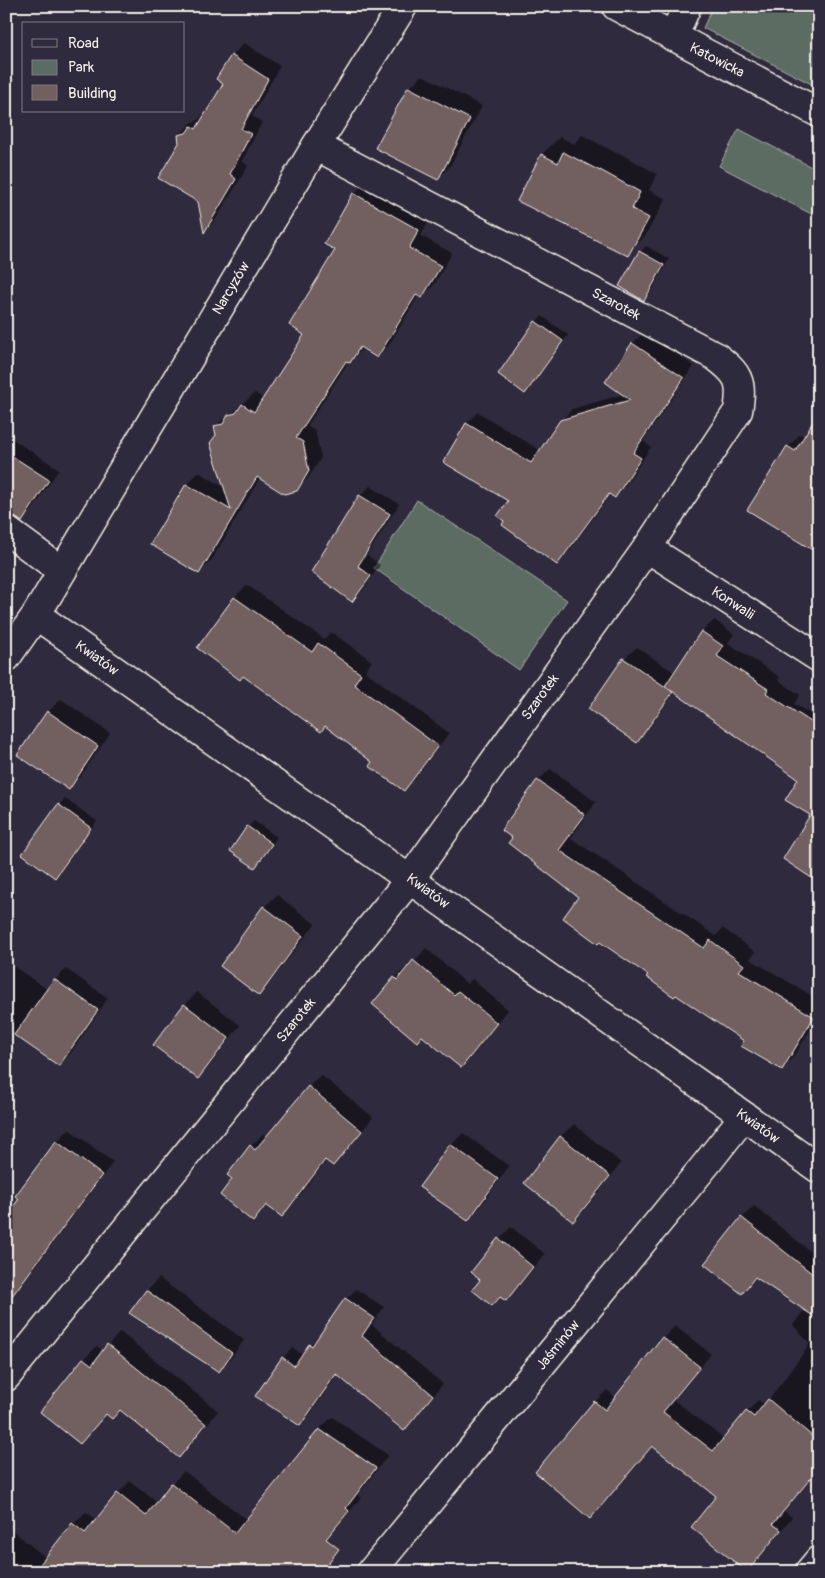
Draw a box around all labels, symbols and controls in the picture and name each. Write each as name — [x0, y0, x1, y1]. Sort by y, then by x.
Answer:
legend — [22, 22, 185, 112]
text: Road — [68, 34, 99, 53]
street label: Katowicka — [687, 39, 747, 81]
text: Park — [68, 58, 95, 77]
text: Building — [68, 84, 116, 103]
street label: Narcyzów — [209, 258, 254, 317]
street label: Szarotek — [589, 284, 643, 324]
street label: Konwalii — [708, 583, 758, 623]
street label: Kwiatów — [72, 637, 122, 679]
street label: Szarotek — [518, 671, 562, 723]
street label: Kwiatów — [403, 870, 453, 913]
street label: Szarotek — [273, 994, 319, 1046]
street label: Kwiatów — [733, 1105, 783, 1147]
street label: Jaśminów — [533, 1316, 584, 1373]

